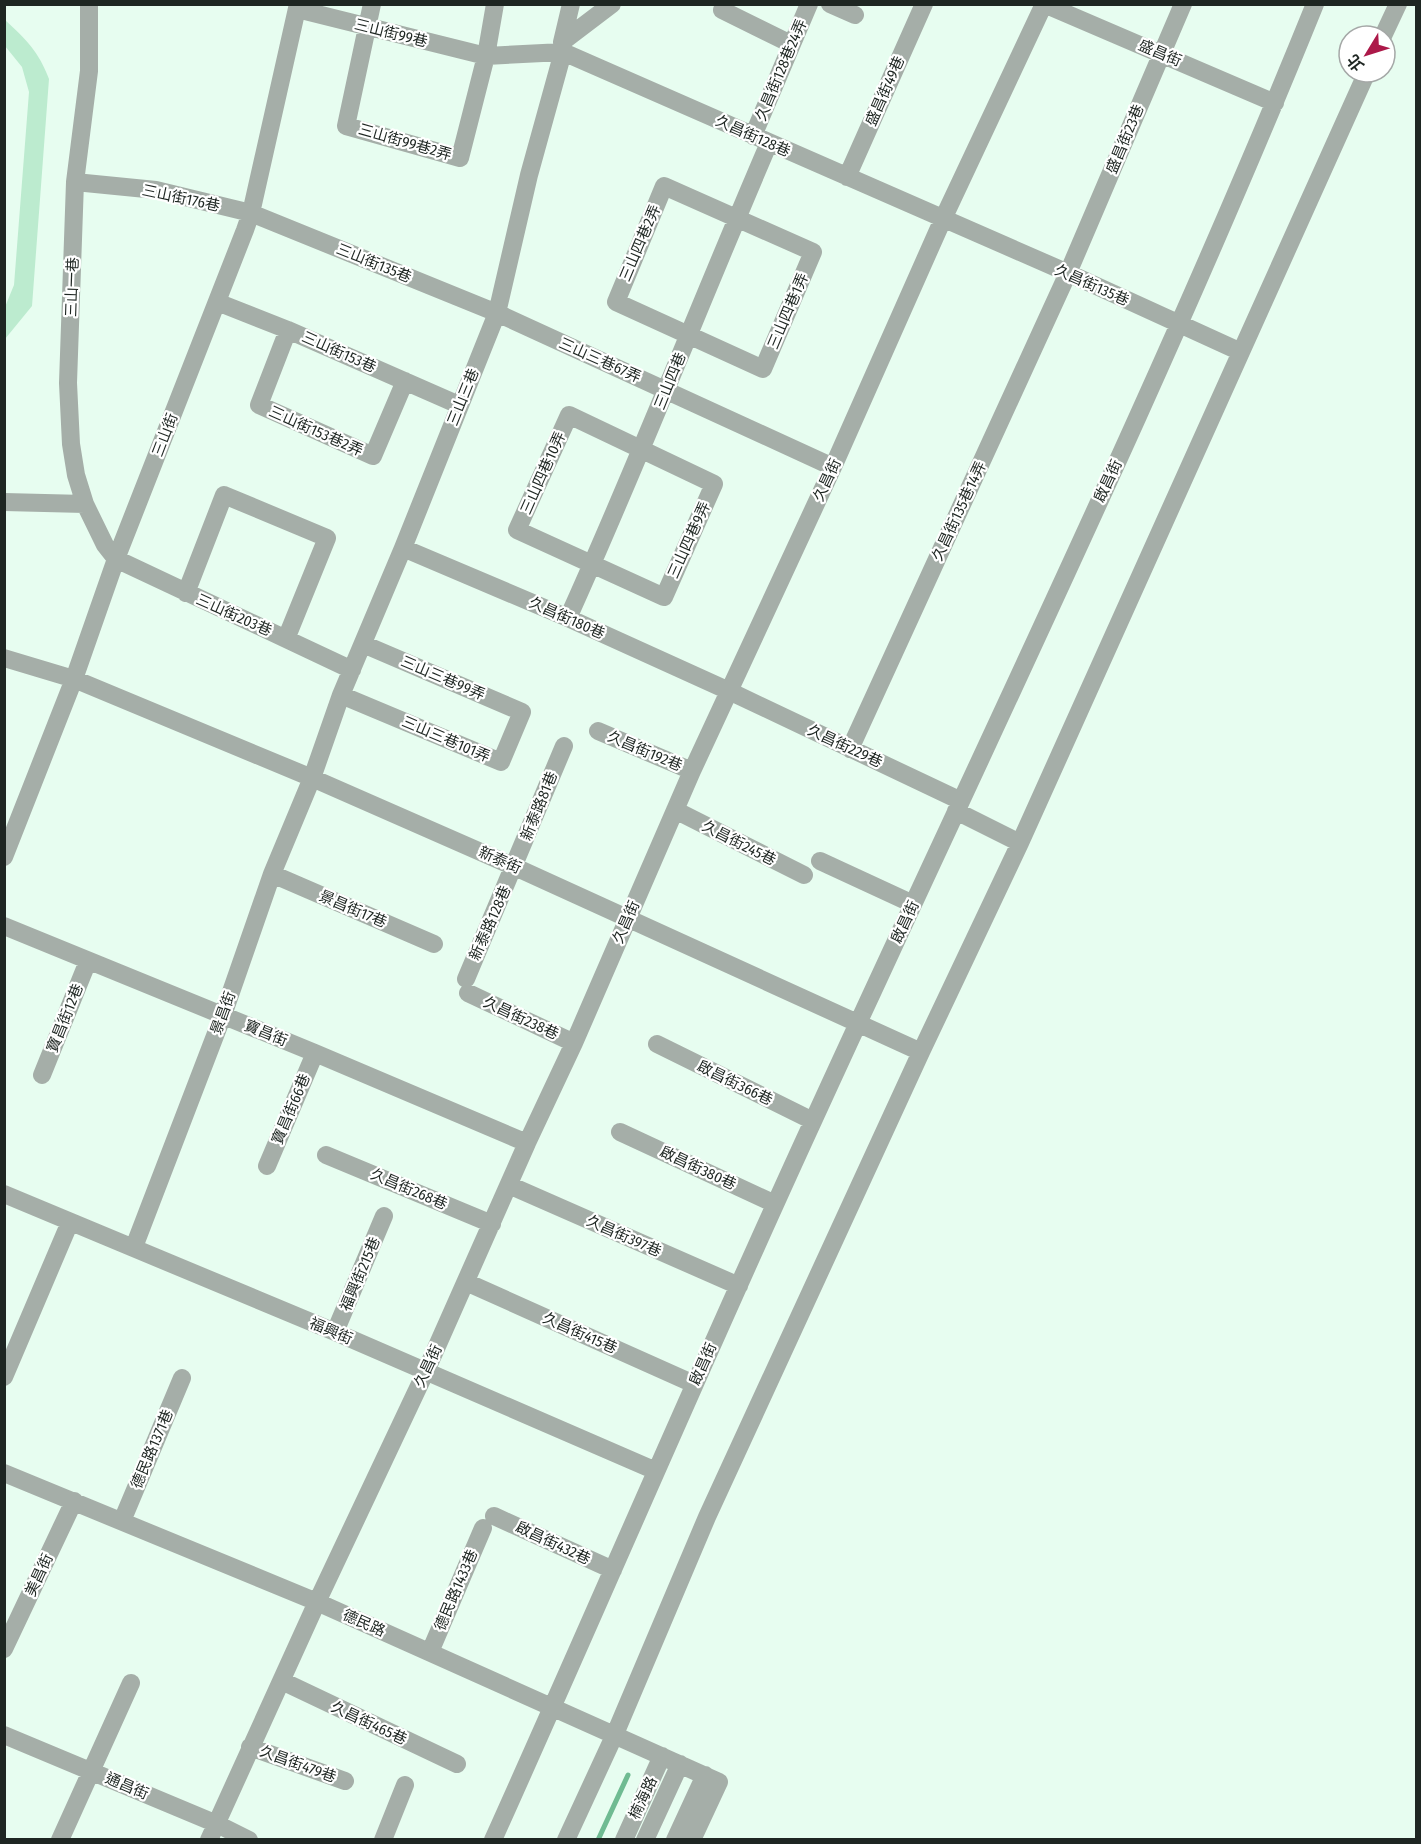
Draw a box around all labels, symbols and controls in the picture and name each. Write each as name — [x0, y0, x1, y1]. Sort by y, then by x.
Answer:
street label: 三山街99巷 — [353, 15, 429, 51]
street label: 久昌街128巷24弄 — [752, 17, 810, 123]
north arrow — [1337, 24, 1397, 84]
street label: 盛昌街 — [1136, 36, 1184, 70]
text: 北 — [1343, 51, 1368, 75]
street label: 盛昌街49巷 — [862, 53, 908, 129]
street label: 盛昌街23巷 — [1102, 102, 1148, 176]
street label: 久昌街128巷 — [713, 112, 793, 160]
street label: 三山街99巷2弄 — [356, 120, 454, 164]
street label: 三山街176巷 — [140, 181, 222, 215]
street label: 三山四巷2弄 — [616, 202, 664, 284]
street label: 三山街135巷 — [334, 240, 414, 286]
street label: 三山一巷 — [62, 257, 82, 317]
street label: 久昌街135巷 — [1052, 261, 1132, 309]
street label: 三山四巷1弄 — [764, 270, 812, 352]
street label: 三山街153巷 — [299, 328, 379, 376]
street label: 三山三巷67弄 — [556, 334, 644, 386]
street label: 三山四巷 — [650, 350, 690, 412]
street label: 三山三巷 — [443, 366, 483, 428]
street label: 三山街153巷2弄 — [266, 402, 366, 460]
street label: 三山街 — [149, 411, 181, 459]
street label: 三山四巷10弄 — [517, 429, 569, 517]
street label: 久昌街 — [809, 456, 845, 504]
street label: 啟昌街 — [1090, 457, 1126, 505]
street label: 久昌街135巷14弄 — [928, 458, 990, 564]
street label: 三山四巷9弄 — [664, 499, 714, 581]
street label: 三山街203巷 — [193, 590, 275, 640]
street label: 久昌街180巷 — [526, 593, 608, 643]
street label: 三山三巷99弄 — [398, 652, 488, 704]
street label: 三山三巷101弄 — [399, 712, 493, 766]
street label: 久昌街229巷 — [805, 721, 885, 771]
street label: 久昌街192巷 — [605, 727, 685, 775]
street label: 新泰路81巷 — [517, 769, 561, 843]
street label: 久昌街245巷 — [699, 817, 779, 869]
street label: 新泰街 — [476, 843, 524, 877]
street label: 新泰路128巷 — [466, 883, 514, 963]
street label: 景昌街17巷 — [316, 887, 390, 931]
street label: 久昌街 — [609, 898, 643, 946]
street label: 啟昌街 — [887, 898, 923, 946]
street label: 寶昌街12巷 — [43, 981, 87, 1055]
street label: 景昌街 — [207, 989, 239, 1037]
street label: 久昌街238巷 — [481, 993, 561, 1043]
street label: 寶昌街 — [242, 1016, 290, 1050]
street label: 啟昌街366巷 — [694, 1057, 776, 1109]
street label: 寶昌街66巷 — [268, 1071, 314, 1147]
street label: 啟昌街380巷 — [657, 1142, 739, 1194]
street label: 久昌街268巷 — [368, 1165, 450, 1213]
street label: 久昌街397巷 — [584, 1212, 664, 1260]
street label: 福興街215巷 — [336, 1234, 384, 1314]
street label: 久昌街415巷 — [540, 1309, 620, 1357]
street label: 福興街 — [307, 1314, 355, 1348]
street label: 啟昌街 — [686, 1340, 720, 1388]
street label: 久昌街 — [410, 1342, 446, 1390]
street label: 德民路1371巷 — [127, 1407, 177, 1491]
street label: 啟昌街432巷 — [513, 1518, 593, 1568]
street label: 德民路1433巷 — [431, 1547, 481, 1633]
street label: 美昌街 — [21, 1551, 57, 1599]
street label: 德民路 — [340, 1606, 388, 1640]
street label: 久昌街465巷 — [328, 1698, 410, 1748]
street label: 久昌街479巷 — [257, 1742, 339, 1786]
street label: 通昌街 — [103, 1769, 151, 1803]
street label: 楠海路 — [625, 1774, 661, 1822]

